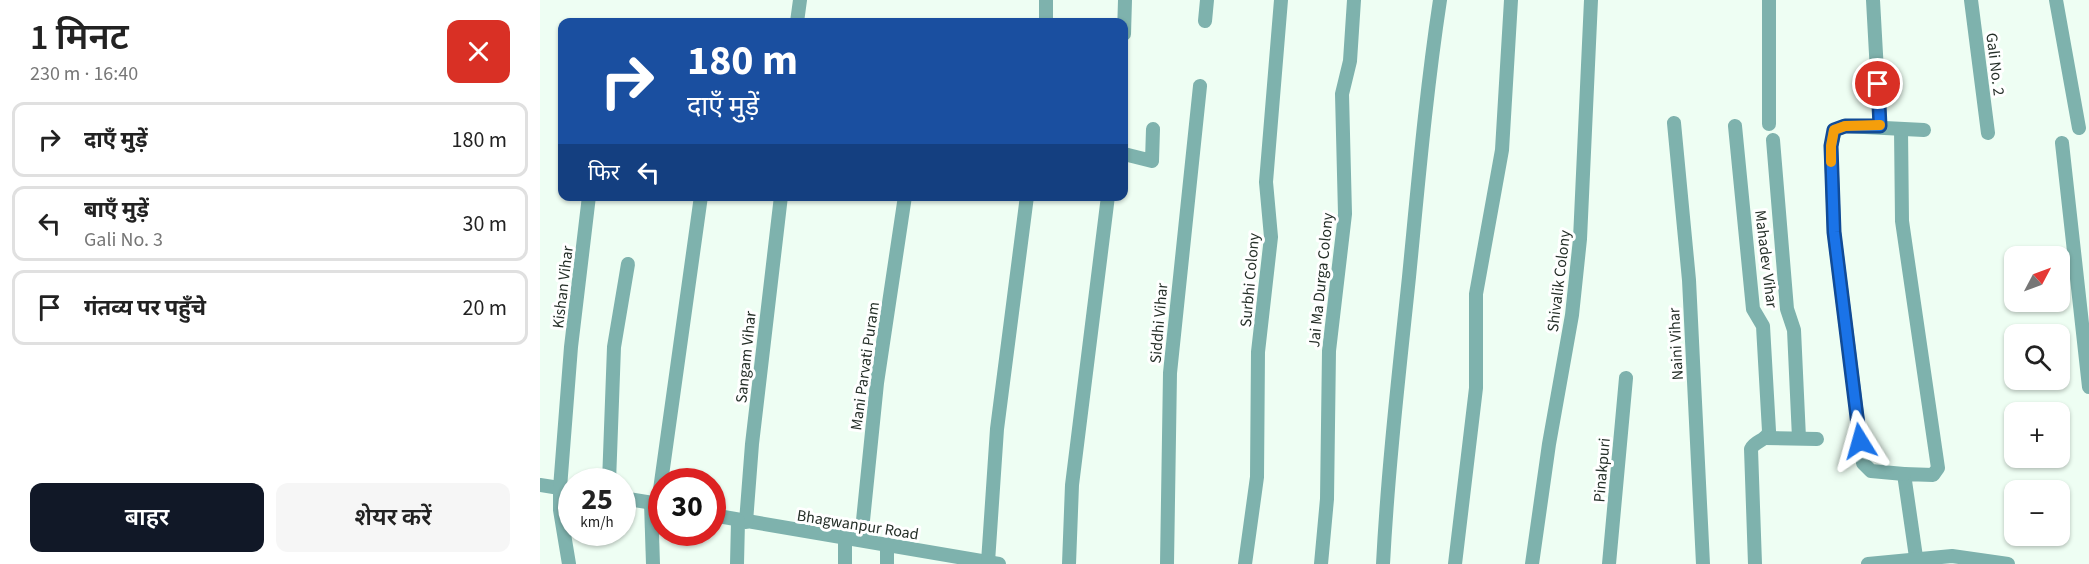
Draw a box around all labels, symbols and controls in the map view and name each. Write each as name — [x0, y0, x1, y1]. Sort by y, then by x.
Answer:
text: 1 मिनट — [30, 12, 129, 63]
button: close — [447, 20, 510, 83]
text: 180 m — [687, 31, 798, 91]
street label: Gali No. 2 — [1980, 31, 2010, 97]
icon: right — [588, 42, 666, 120]
pin — [1852, 58, 1903, 109]
text: 230 m · 16:40 — [30, 60, 138, 88]
icon: arrive — [1861, 67, 1894, 100]
text: दाएँ मुड़ें — [687, 87, 759, 126]
icon: right — [33, 123, 66, 156]
text: दाएँ मुड़ें — [84, 124, 147, 156]
text: 180 m — [452, 124, 507, 156]
icon: left — [632, 156, 665, 189]
text: फिर — [588, 157, 620, 189]
text: बाएँ मुड़ें — [84, 194, 149, 226]
icon: left — [33, 207, 66, 240]
text: 30 m — [462, 208, 507, 240]
street label: Mahadev Vihar — [1749, 209, 1783, 310]
street label: Jai Ma Durga Colony — [1303, 211, 1339, 349]
text: Gali No. 3 — [84, 226, 163, 254]
street label: Shivalik Colony — [1542, 228, 1576, 333]
street label: Surbhi Colony — [1235, 232, 1265, 328]
street label: Kishan Vihar — [547, 244, 579, 330]
north arrow — [2004, 246, 2070, 312]
map controls — [2004, 246, 2070, 546]
street label: Siddhi Vihar — [1145, 282, 1174, 364]
icon: arrive — [33, 291, 66, 324]
text: गंतव्य पर पहुँचे — [84, 292, 206, 324]
text: 20 m — [462, 292, 507, 324]
street label: Mani Parvati Puram — [845, 300, 885, 432]
street label: Naini Vihar — [1663, 307, 1689, 381]
street label: Sangam Vihar — [730, 310, 762, 404]
button: search — [2004, 324, 2070, 390]
button: + — [2004, 402, 2070, 468]
position arrow — [1828, 409, 1892, 473]
street label: Pinakpuri — [1588, 437, 1616, 503]
speed limit sign: 30 — [648, 468, 726, 546]
text: 25 — [581, 478, 613, 521]
button: − — [2004, 480, 2070, 546]
button: बाहर — [30, 483, 264, 552]
button: शेयर करें — [276, 483, 510, 552]
street label: Bhagwanpur Road — [795, 504, 920, 545]
text: km/h — [580, 512, 614, 533]

